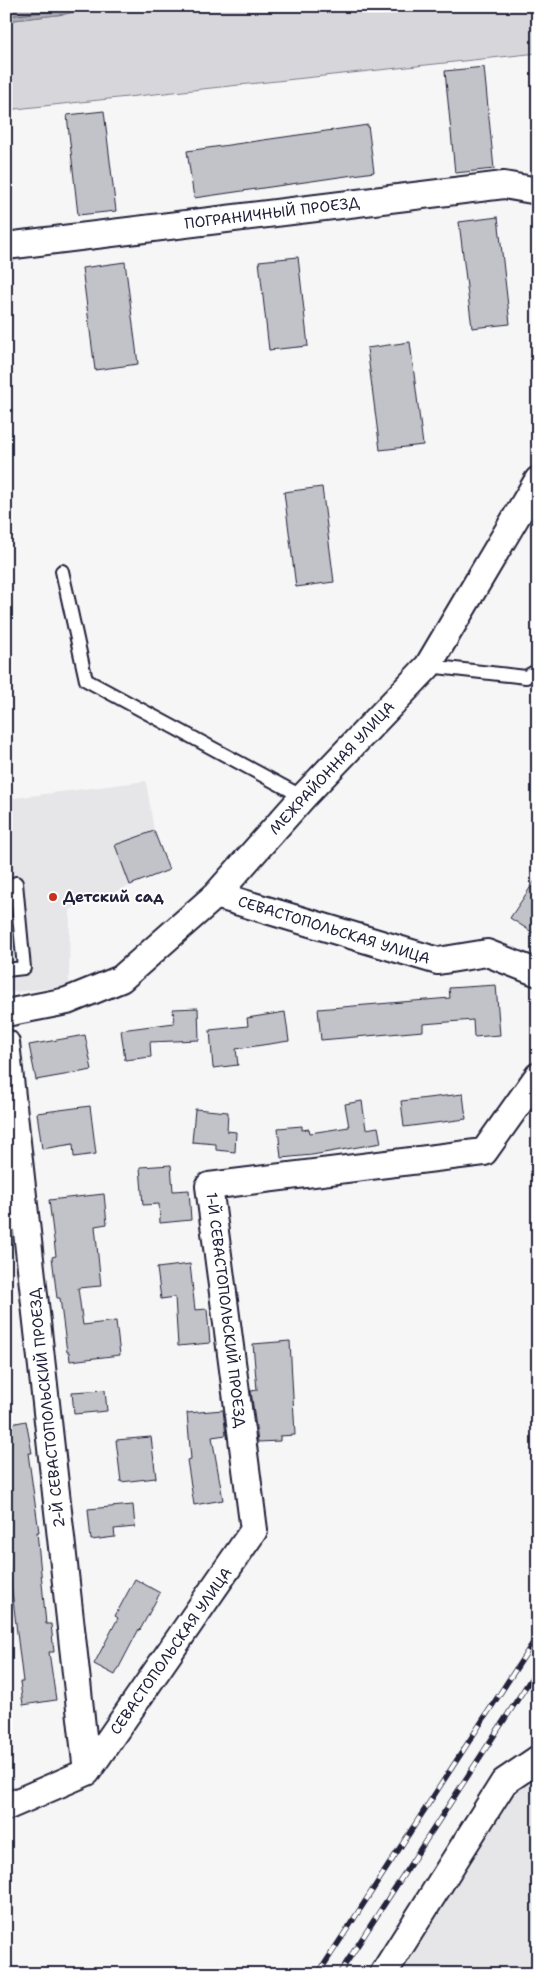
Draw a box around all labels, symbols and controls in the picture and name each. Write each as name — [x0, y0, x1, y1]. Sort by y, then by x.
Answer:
street label: ПОГРАНИЧНЫЙ ПРОЕЗД — [183, 191, 361, 234]
street label: МЕЖРАЙОННАЯ УЛИЦА — [264, 696, 399, 839]
place label: Детский сад — [63, 887, 164, 907]
marker: Детский сад — [47, 891, 59, 903]
street label: СЕВАСТОПОЛЬСКАЯ УЛИЦА — [235, 891, 433, 969]
street label: 1-Й СЕВАСТОПОЛЬСКИЙ ПРОЕЗД — [202, 1191, 251, 1430]
street label: 2-Й СЕВАСТОПОЛЬСКИЙ ПРОЕЗД — [23, 1287, 70, 1529]
street label: СЕВАСТОПОЛЬСКАЯ УЛИЦА — [105, 1563, 237, 1739]

